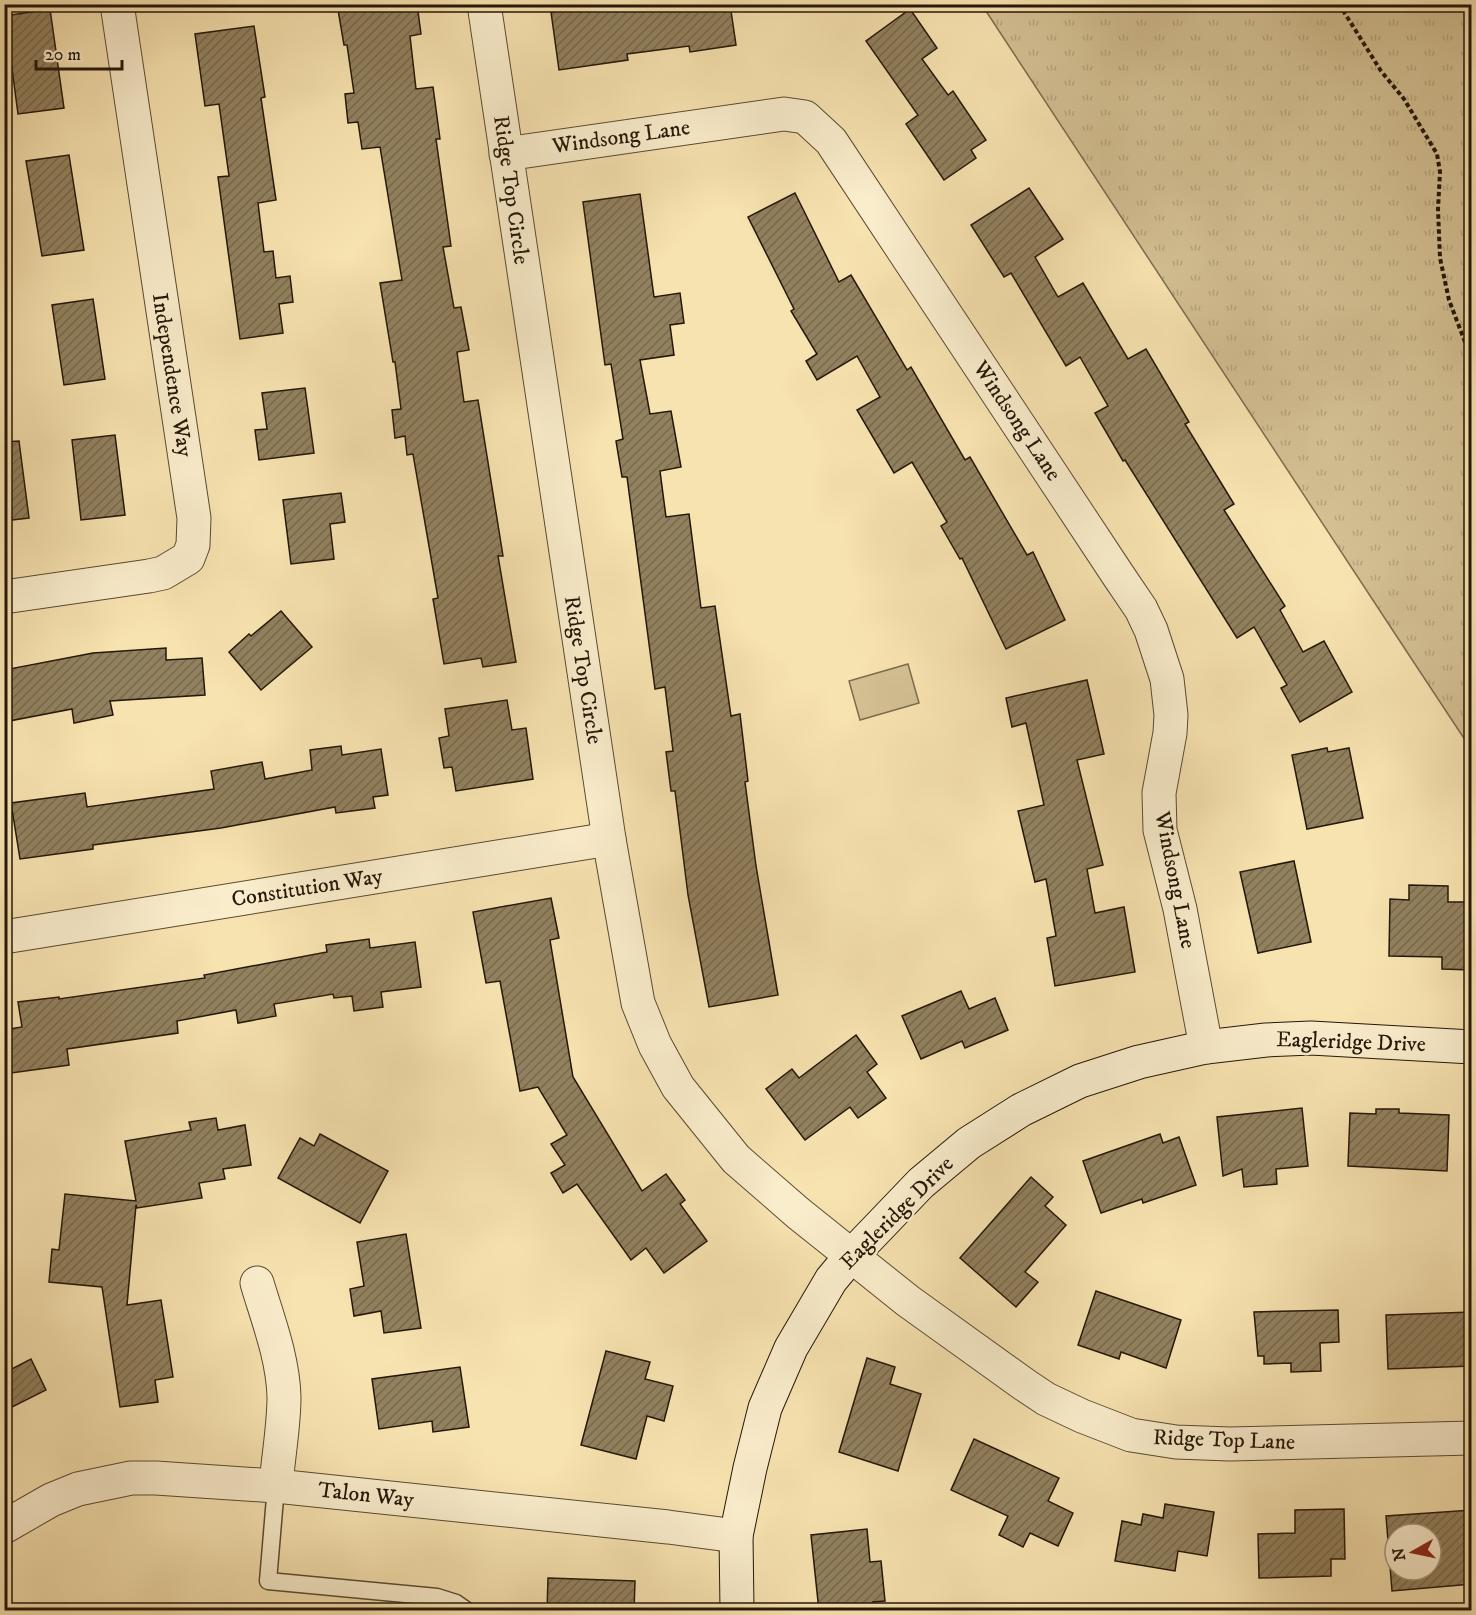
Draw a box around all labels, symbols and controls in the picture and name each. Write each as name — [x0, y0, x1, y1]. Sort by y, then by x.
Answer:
scale bar — [36, 33, 122, 71]
text: 20 m — [45, 44, 81, 66]
street label: Ridge Top Circle — [487, 114, 535, 266]
street label: Windsong Lane — [549, 114, 692, 160]
street label: Independence Way — [146, 291, 198, 459]
street label: Windsong Lane — [966, 355, 1067, 486]
street label: Ridge Top Circle — [558, 594, 608, 746]
street label: Windsong Lane — [1148, 808, 1202, 951]
street label: Constitution Way — [230, 863, 385, 913]
street label: Eagleridge Drive — [1276, 1026, 1426, 1058]
street label: Eagleridge Drive — [835, 1151, 959, 1275]
street label: Ridge Top Lane — [1152, 1424, 1296, 1456]
street label: Talon Way — [317, 1477, 416, 1514]
north arrow — [1383, 1522, 1443, 1582]
text: N — [1388, 1546, 1410, 1562]

